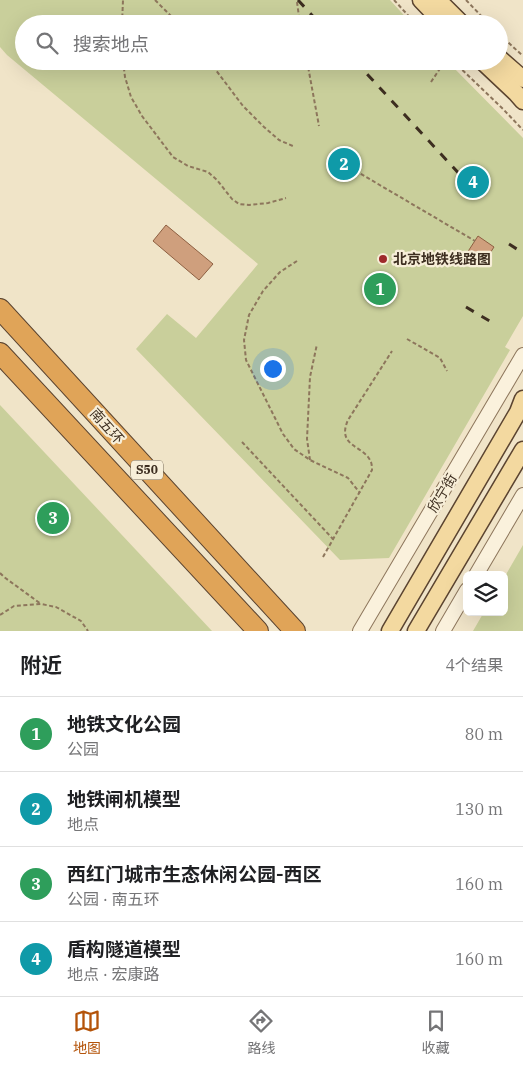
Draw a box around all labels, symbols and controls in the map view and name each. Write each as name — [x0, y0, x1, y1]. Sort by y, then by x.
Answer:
search box — [15, 15, 508, 70]
icon: search — [33, 29, 61, 57]
text: 搜索地点 — [73, 32, 149, 56]
pin: 2 — [328, 145, 360, 183]
pin: 4 — [457, 163, 489, 201]
place label: 北京地铁线路图 — [393, 250, 491, 268]
marker: 北京地铁线路图 — [377, 253, 389, 265]
pin: 1 — [364, 270, 396, 308]
your location — [260, 356, 286, 382]
street label: 南五环 — [86, 404, 128, 448]
road number: S50 — [131, 460, 163, 480]
street label: 欣宁街 — [423, 470, 461, 516]
pin: 3 — [37, 499, 69, 537]
map controls — [463, 571, 508, 616]
button: layers — [463, 571, 508, 616]
text: 附近 — [20, 651, 62, 679]
text: 4个结果 — [445, 655, 503, 675]
text: 地铁文化公园 — [67, 712, 181, 736]
text: 1 — [31, 724, 41, 744]
text: 80 m — [465, 724, 503, 744]
text: 公园 — [67, 739, 99, 759]
text: 地铁闸机模型 — [67, 787, 181, 811]
text: 2 — [31, 799, 41, 819]
text: 130 m — [455, 799, 503, 819]
text: 地点 — [67, 814, 99, 834]
text: 西红门城市生态休闲公园-西区 — [67, 862, 322, 886]
text: 3 — [31, 874, 41, 894]
text: 160 m — [455, 874, 503, 894]
text: 公园 · 南五环 — [67, 889, 160, 909]
text: 盾构隧道模型 — [67, 937, 181, 961]
text: 4 — [31, 949, 41, 969]
text: 160 m — [455, 949, 503, 969]
text: 地点 · 宏康路 — [67, 964, 160, 984]
tab: 地图 — [73, 1007, 101, 1057]
tab: 路线 — [247, 1007, 275, 1057]
tab: 收藏 — [422, 1007, 450, 1057]

